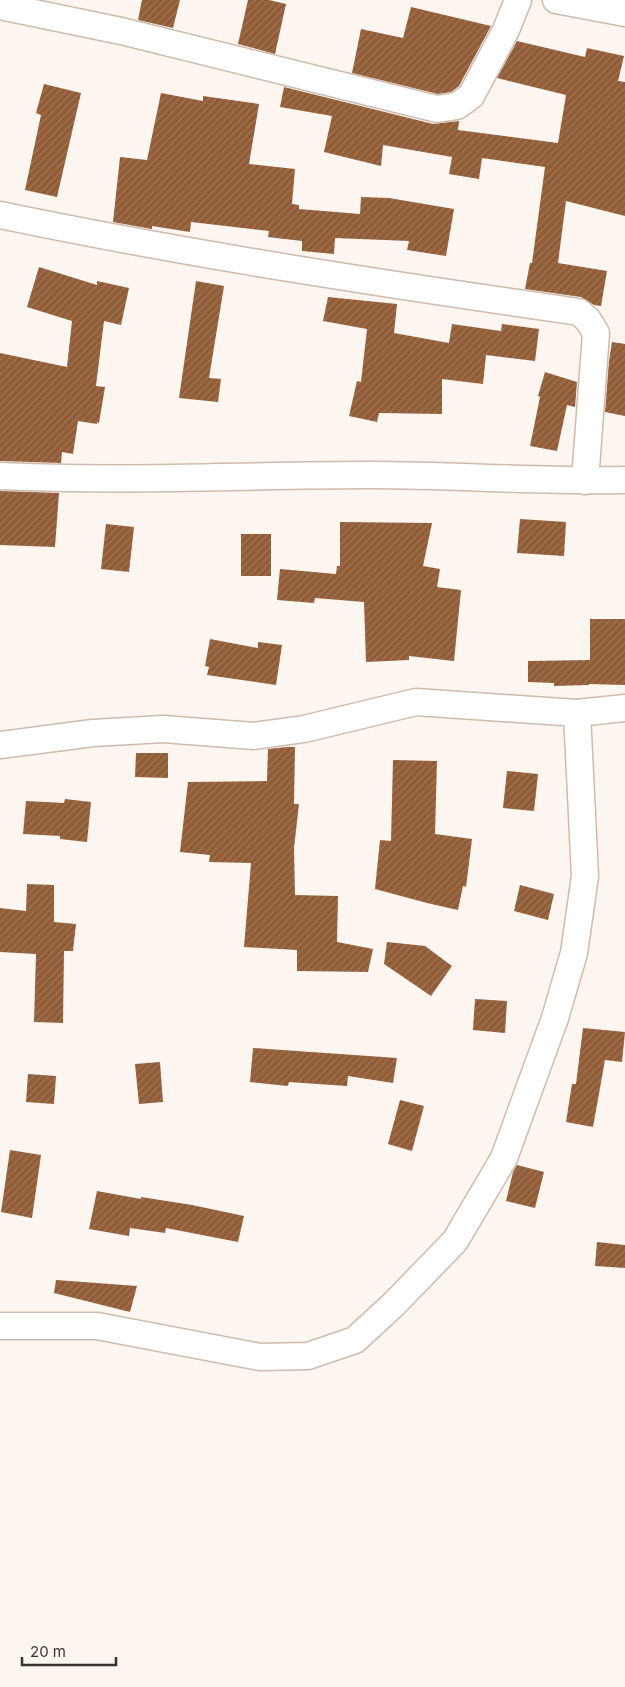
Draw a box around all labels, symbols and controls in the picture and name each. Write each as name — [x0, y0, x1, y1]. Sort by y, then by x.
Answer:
scale bar — [22, 1634, 116, 1666]
text: 20 m — [30, 1642, 66, 1661]

